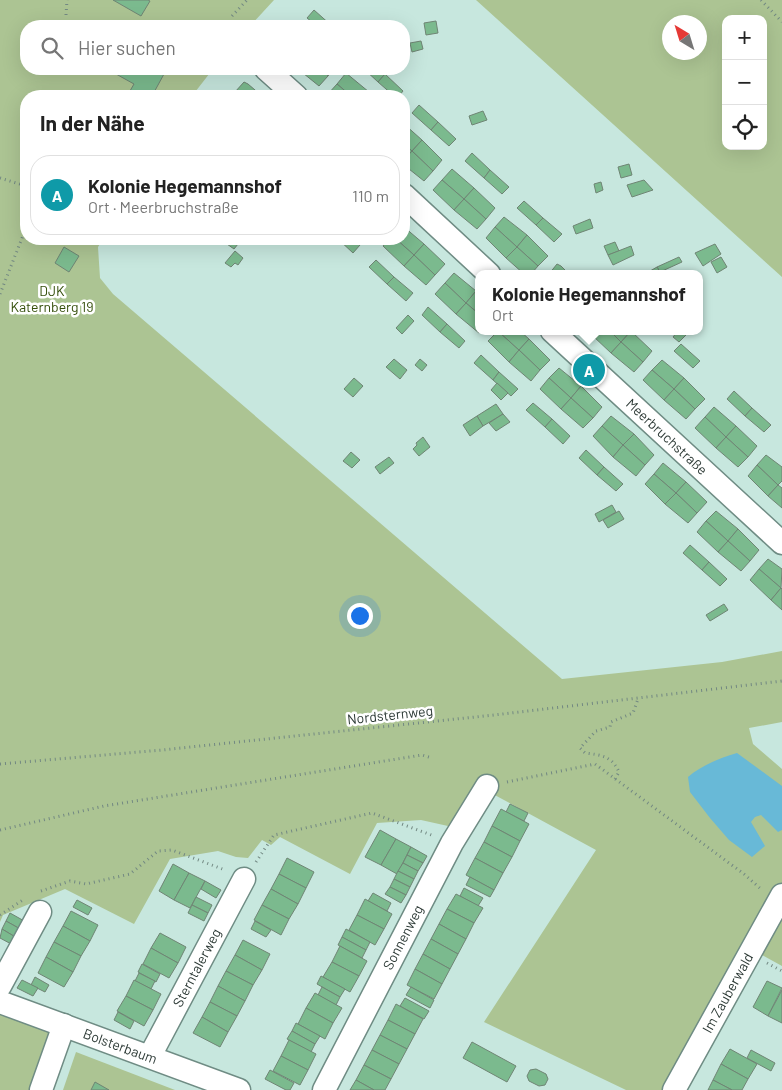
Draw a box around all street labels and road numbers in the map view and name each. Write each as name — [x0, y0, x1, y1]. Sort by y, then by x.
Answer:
street label: Meerbruchstraße — [623, 395, 711, 478]
street label: Nordsternweg — [346, 702, 434, 727]
street label: Sonnenweg — [379, 902, 426, 972]
street label: Sterntalerweg — [169, 925, 224, 1010]
street label: Im Zauberwald — [698, 950, 756, 1036]
street label: Bolsterbaum — [81, 1024, 160, 1067]

